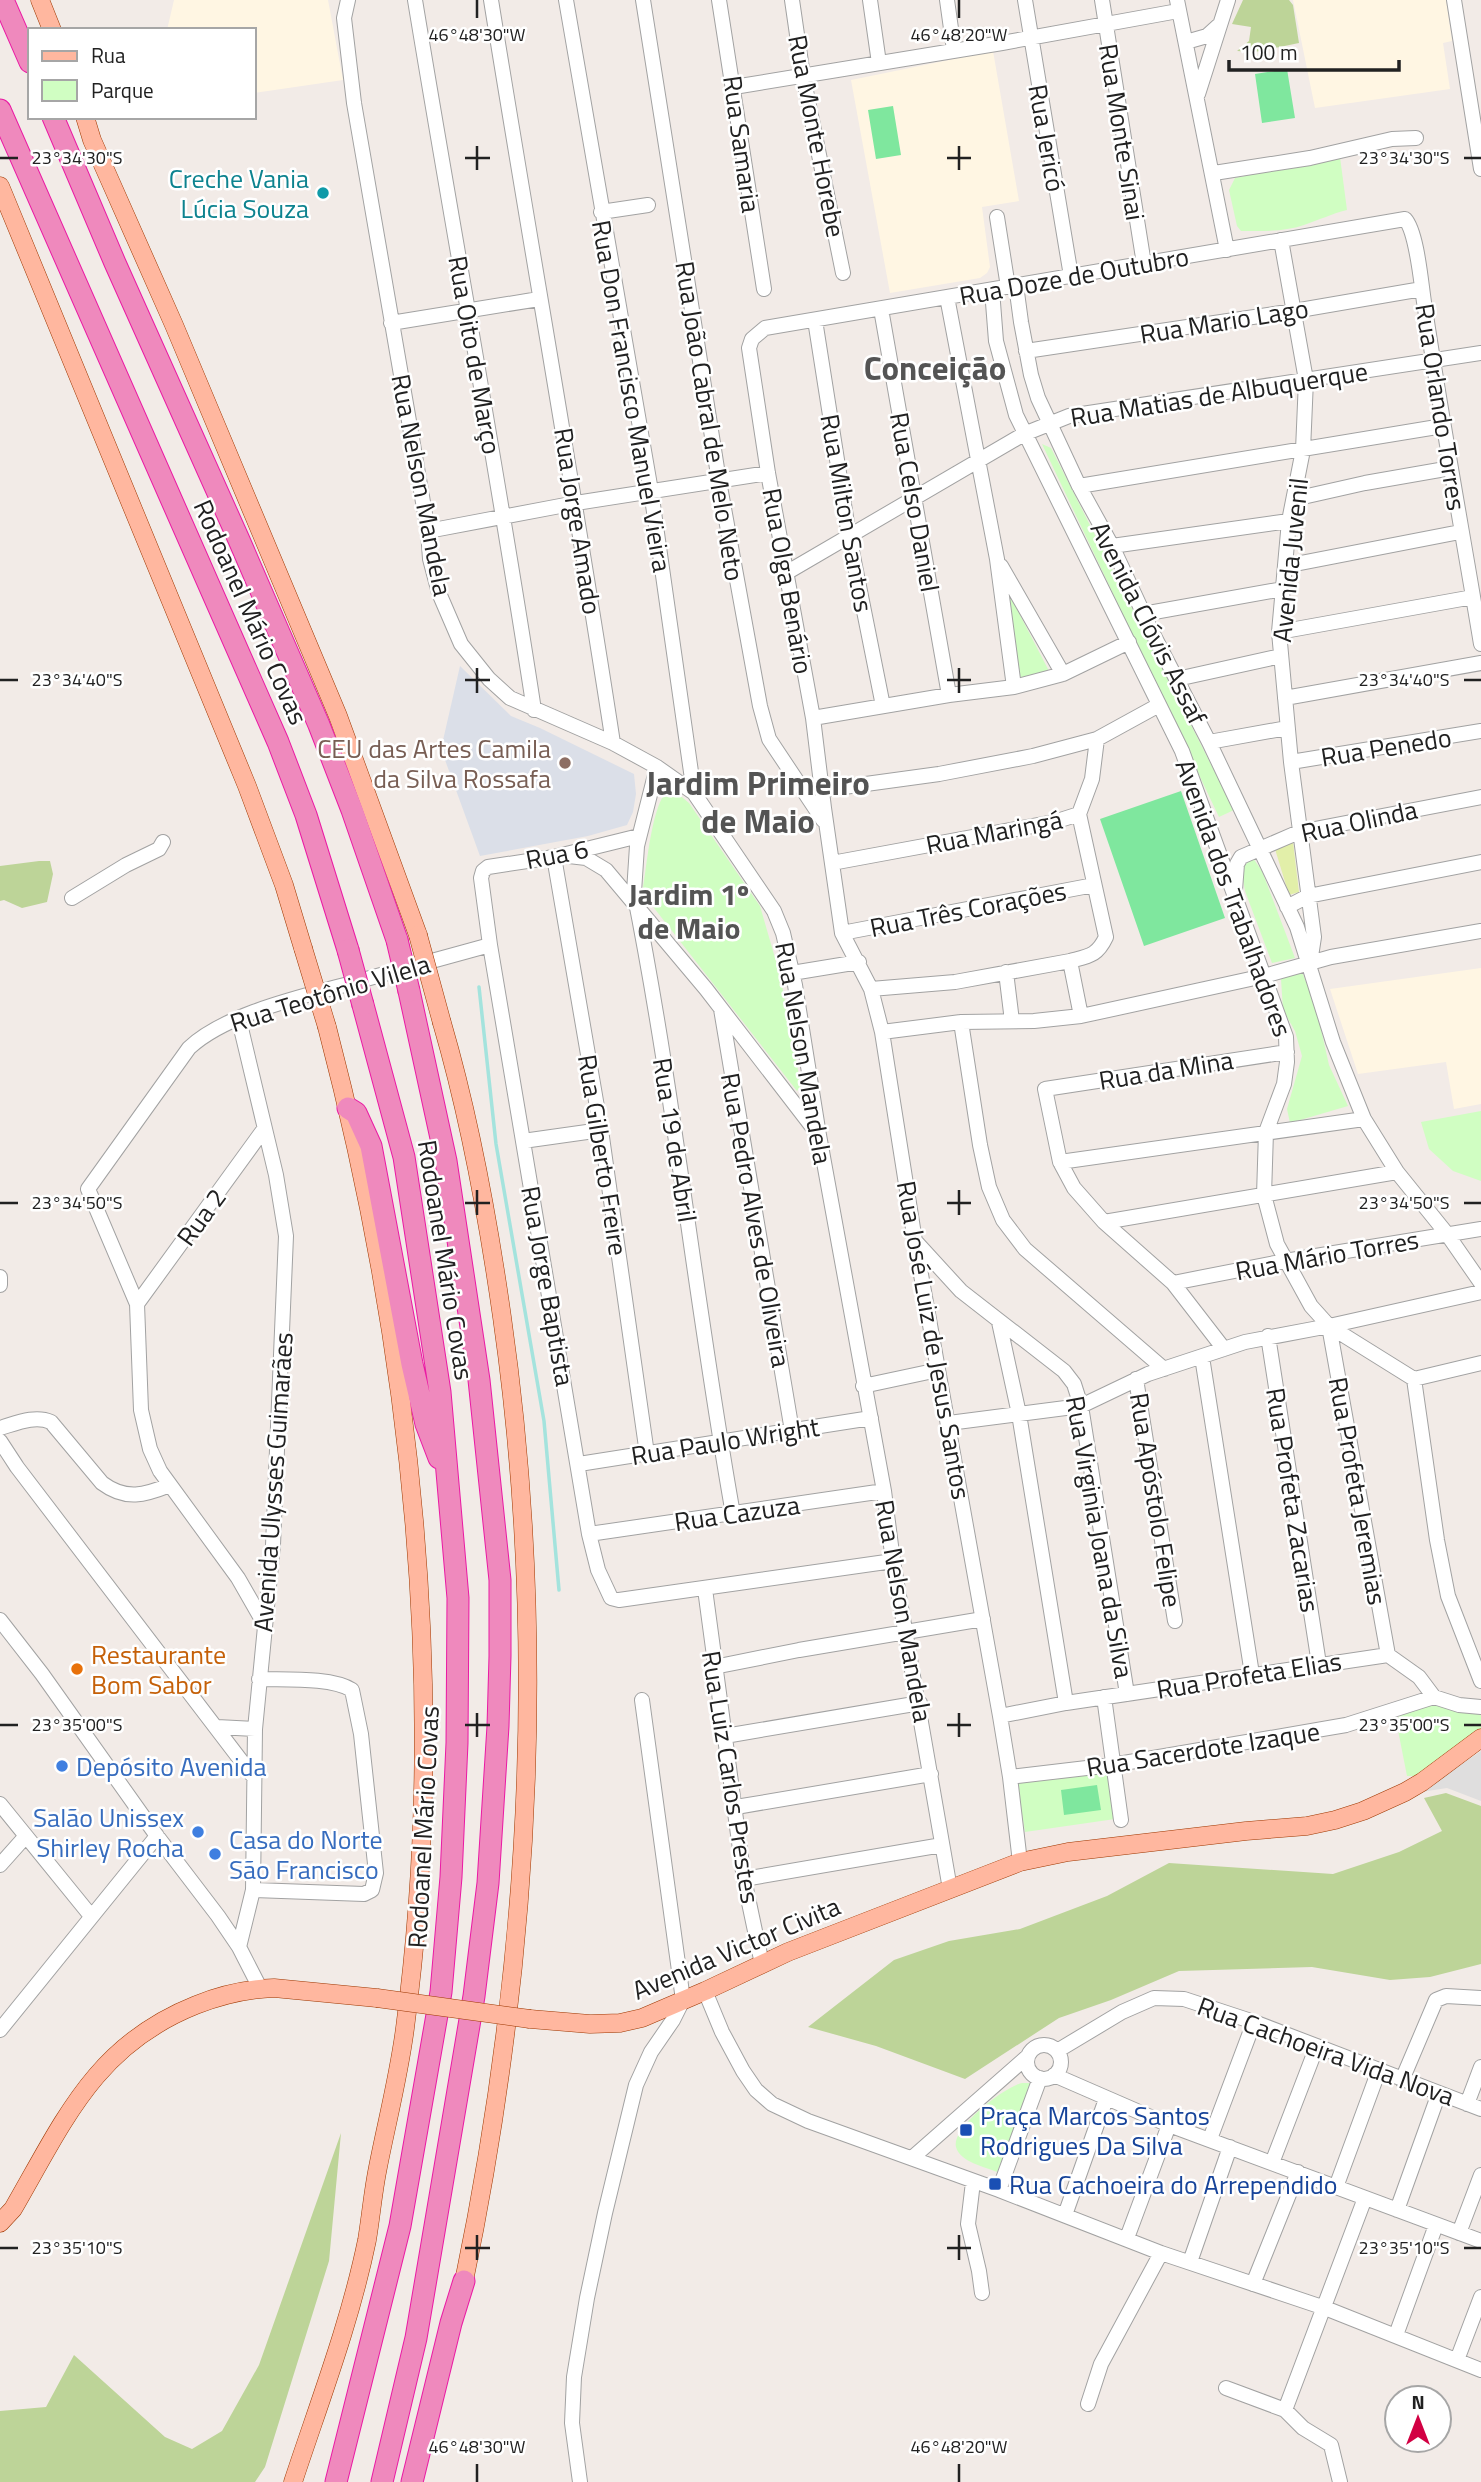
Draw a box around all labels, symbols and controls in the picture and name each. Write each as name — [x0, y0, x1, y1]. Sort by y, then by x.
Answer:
text: 46°48'30"W — [429, 21, 526, 48]
text: 46°48'20"W — [911, 21, 1008, 48]
legend — [28, 28, 256, 119]
scale bar — [1229, 28, 1399, 72]
street label: Rua Monte Horebe — [778, 31, 856, 241]
text: 100 m — [1240, 36, 1297, 68]
text: Rua — [91, 39, 126, 71]
street label: Rua Monte Sinai — [1089, 41, 1155, 223]
street label: Rua Samaria — [713, 73, 771, 215]
text: Parque — [91, 74, 154, 106]
street label: Rua Jericó — [1018, 81, 1076, 195]
text: 23°34'30"S — [32, 144, 122, 171]
text: 23°34'30"S — [1359, 144, 1449, 171]
place label: Creche Vania Lúcia Souza — [169, 159, 309, 228]
marker: Creche Vania Lúcia Souza — [315, 185, 331, 201]
street label: Rua Don Francisco Manuel Vieira — [582, 217, 682, 575]
street label: Rua Doze de Outubro — [956, 237, 1192, 315]
street label: Rua Oito de Março — [438, 253, 512, 457]
street label: Rua João Cabral de Melo Neto — [665, 258, 755, 584]
street label: Rua Mario Lago — [1137, 288, 1311, 354]
street label: Rua Orlando Torres — [1405, 301, 1477, 513]
district label: Conceição — [864, 343, 1006, 393]
street label: Rua Matias de Albuquerque — [1068, 351, 1370, 437]
street label: Rua Nelson Mandela — [381, 371, 463, 599]
street label: Rua Celso Daniel — [880, 409, 950, 595]
street label: Rua Milton Santos — [810, 411, 884, 615]
street label: Rua Jorge Amado — [544, 425, 612, 617]
street label: Avenida Juvenil — [1262, 476, 1318, 644]
street label: Rua Olga Benário — [752, 485, 824, 677]
street label: Rodoanel Mário Covas — [184, 493, 318, 731]
street label: Avenida Clóvis Assaf — [1081, 515, 1217, 732]
text: 23°34'40"S — [32, 666, 122, 693]
text: 23°34'40"S — [1359, 666, 1449, 693]
street label: Rua Penedo — [1318, 717, 1454, 777]
place label: CEU das Artes Camila da Silva Rossafa — [317, 729, 551, 798]
street label: Avenida dos Trabalhadores — [1166, 754, 1302, 1042]
marker: CEU das Artes Camila da Silva Rossafa — [557, 755, 573, 771]
district label: Jardim Primeiro de Maio — [646, 758, 870, 846]
street label: Rua Olinda — [1297, 790, 1421, 852]
street label: Rua Maringá — [922, 800, 1066, 864]
street label: Rua 6 — [522, 829, 592, 879]
district label: Jardim 1º de Maio — [629, 871, 749, 951]
street label: Rua Três Corações — [866, 871, 1070, 947]
street label: Rua Nelson Mandela — [765, 939, 843, 1167]
street label: Rua Teotônio Vilela — [225, 944, 435, 1042]
street label: Rua da Mina — [1096, 1040, 1236, 1100]
street label: Rua Gilberto Freire — [568, 1052, 638, 1258]
street label: Rua 19 de Abril — [643, 1055, 707, 1225]
street label: Rua Pedro Alves de Oliveira — [711, 1070, 801, 1370]
street label: Rodoanel Mário Covas — [408, 1137, 484, 1383]
street label: Rua José Luiz de Jesus Santos — [887, 1178, 981, 1502]
street label: Rua 2 — [167, 1180, 235, 1254]
street label: Rua Jorge Baptista — [511, 1183, 585, 1389]
text: 23°34'50"S — [32, 1189, 122, 1216]
text: 23°34'50"S — [1359, 1189, 1449, 1216]
street label: Rua Mário Torres — [1232, 1220, 1422, 1290]
street label: Avenida Ulysses Guimarães — [243, 1331, 303, 1633]
street label: Rua Profeta Jeremias — [1319, 1374, 1397, 1608]
street label: Rua Profeta Zacarias — [1256, 1385, 1330, 1615]
street label: Rua Apóstolo Felipe — [1120, 1390, 1192, 1610]
street label: Rua Virginia Joana da Silva — [1056, 1393, 1144, 1681]
street label: Rua Paulo Wright — [628, 1407, 822, 1475]
street label: Rua Cazuza — [672, 1485, 802, 1541]
street label: Rua Nelson Mandela — [865, 1497, 943, 1725]
place label: Restaurante Bom Sabor — [91, 1635, 226, 1704]
street label: Rua Profeta Elias — [1154, 1641, 1344, 1709]
street label: Rua Luiz Carlos Prestes — [692, 1648, 770, 1906]
marker: Restaurante Bom Sabor — [69, 1661, 85, 1677]
street label: Rodoanel Mário Covas — [397, 1705, 449, 1949]
text: 23°35'00"S — [32, 1711, 122, 1738]
street label: Rua Sacerdote Izaque — [1084, 1711, 1322, 1787]
text: 23°35'00"S — [1359, 1711, 1449, 1738]
place label: Depósito Avenida — [76, 1747, 267, 1786]
marker: Depósito Avenida — [54, 1758, 70, 1774]
place label: Salão Unissex Shirley Rocha — [33, 1798, 184, 1867]
place label: Casa do Norte São Francisco — [229, 1820, 383, 1889]
marker: Salão Unissex Shirley Rocha — [190, 1824, 206, 1840]
marker: Casa do Norte São Francisco — [207, 1846, 223, 1862]
street label: Avenida Victor Civita — [626, 1887, 846, 2009]
street label: Rua Cachoeira Vida Nova — [1192, 1986, 1460, 2116]
place label: Praça Marcos Santos Rodrigues Da Silva — [980, 2096, 1210, 2165]
marker: Praça Marcos Santos Rodrigues Da Silva — [958, 2122, 974, 2138]
place label: Rua Cachoeira do Arrependido — [1009, 2165, 1338, 2204]
marker: Rua Cachoeira do Arrependido — [987, 2176, 1003, 2192]
text: 23°35'10"S — [32, 2234, 122, 2261]
text: 23°35'10"S — [1359, 2234, 1449, 2261]
north arrow — [1383, 2384, 1453, 2454]
text: N — [1411, 2387, 1425, 2416]
text: 46°48'30"W — [429, 2433, 526, 2460]
text: 46°48'20"W — [911, 2433, 1008, 2460]

